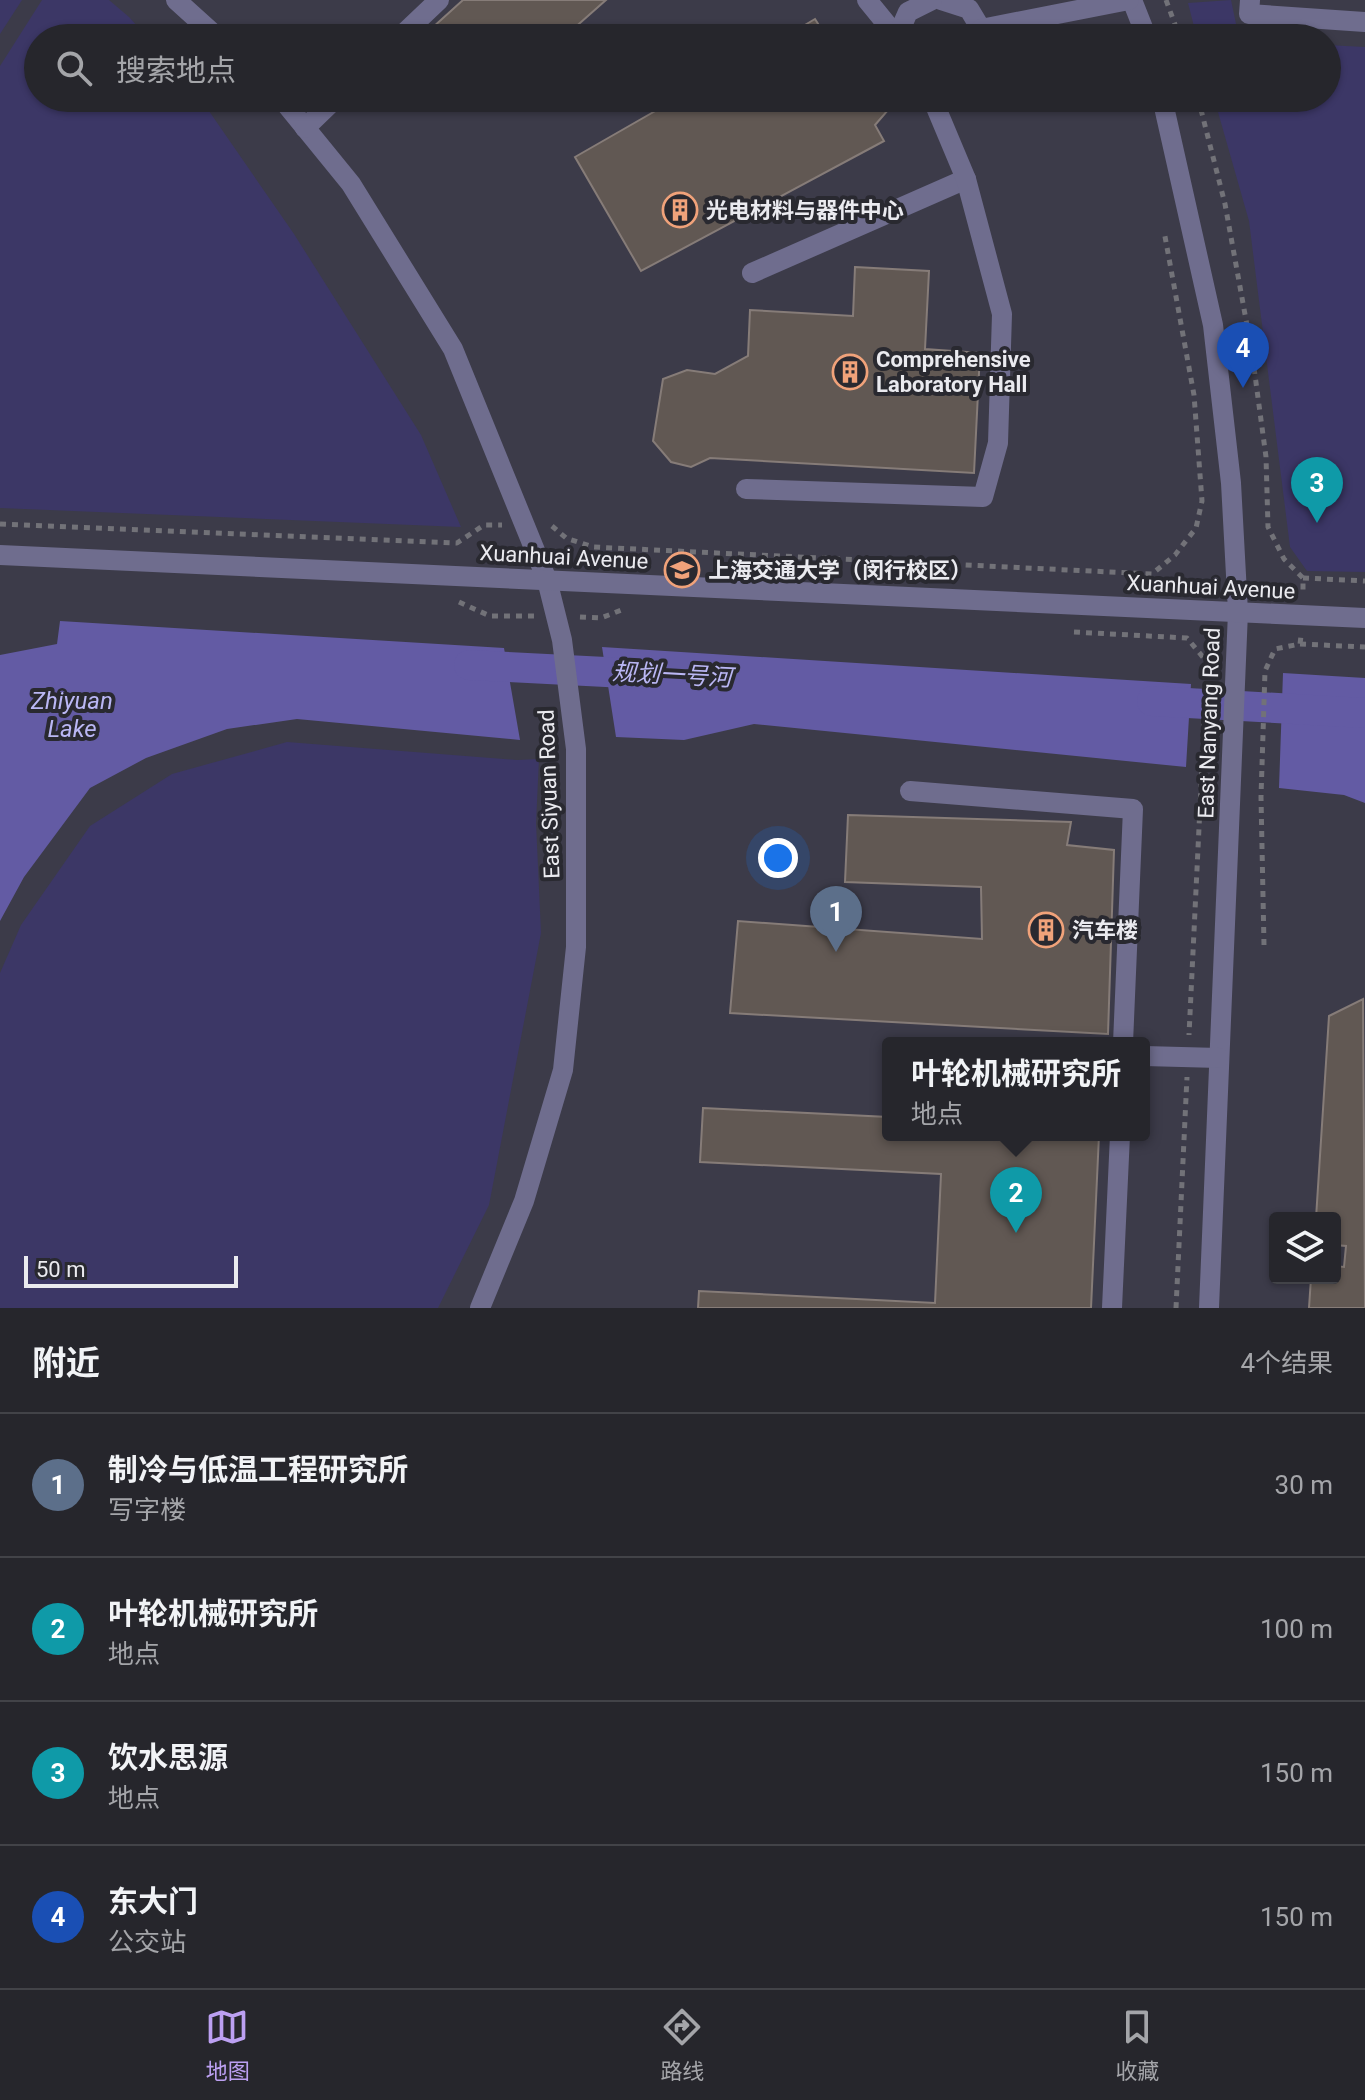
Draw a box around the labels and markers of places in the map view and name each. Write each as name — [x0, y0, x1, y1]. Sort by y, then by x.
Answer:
building icon: 光电材料与器件中心 — [661, 191, 699, 229]
place label: 光电材料与器件中心 — [706, 198, 904, 223]
pin: 4 — [1217, 322, 1269, 388]
place label: Comprehensive Laboratory Hall — [876, 347, 1031, 397]
building icon: Comprehensive Laboratory Hall — [831, 353, 869, 391]
pin: 3 — [1291, 457, 1343, 523]
school or university icon: 上海交通大学（闵行校区） — [663, 551, 701, 589]
place label: 上海交通大学（闵行校区） — [708, 558, 972, 583]
pin: 1 — [810, 886, 862, 952]
building icon: 汽车楼 — [1027, 911, 1065, 949]
place label: 汽车楼 — [1072, 918, 1138, 943]
pin: 2 — [990, 1167, 1042, 1233]

